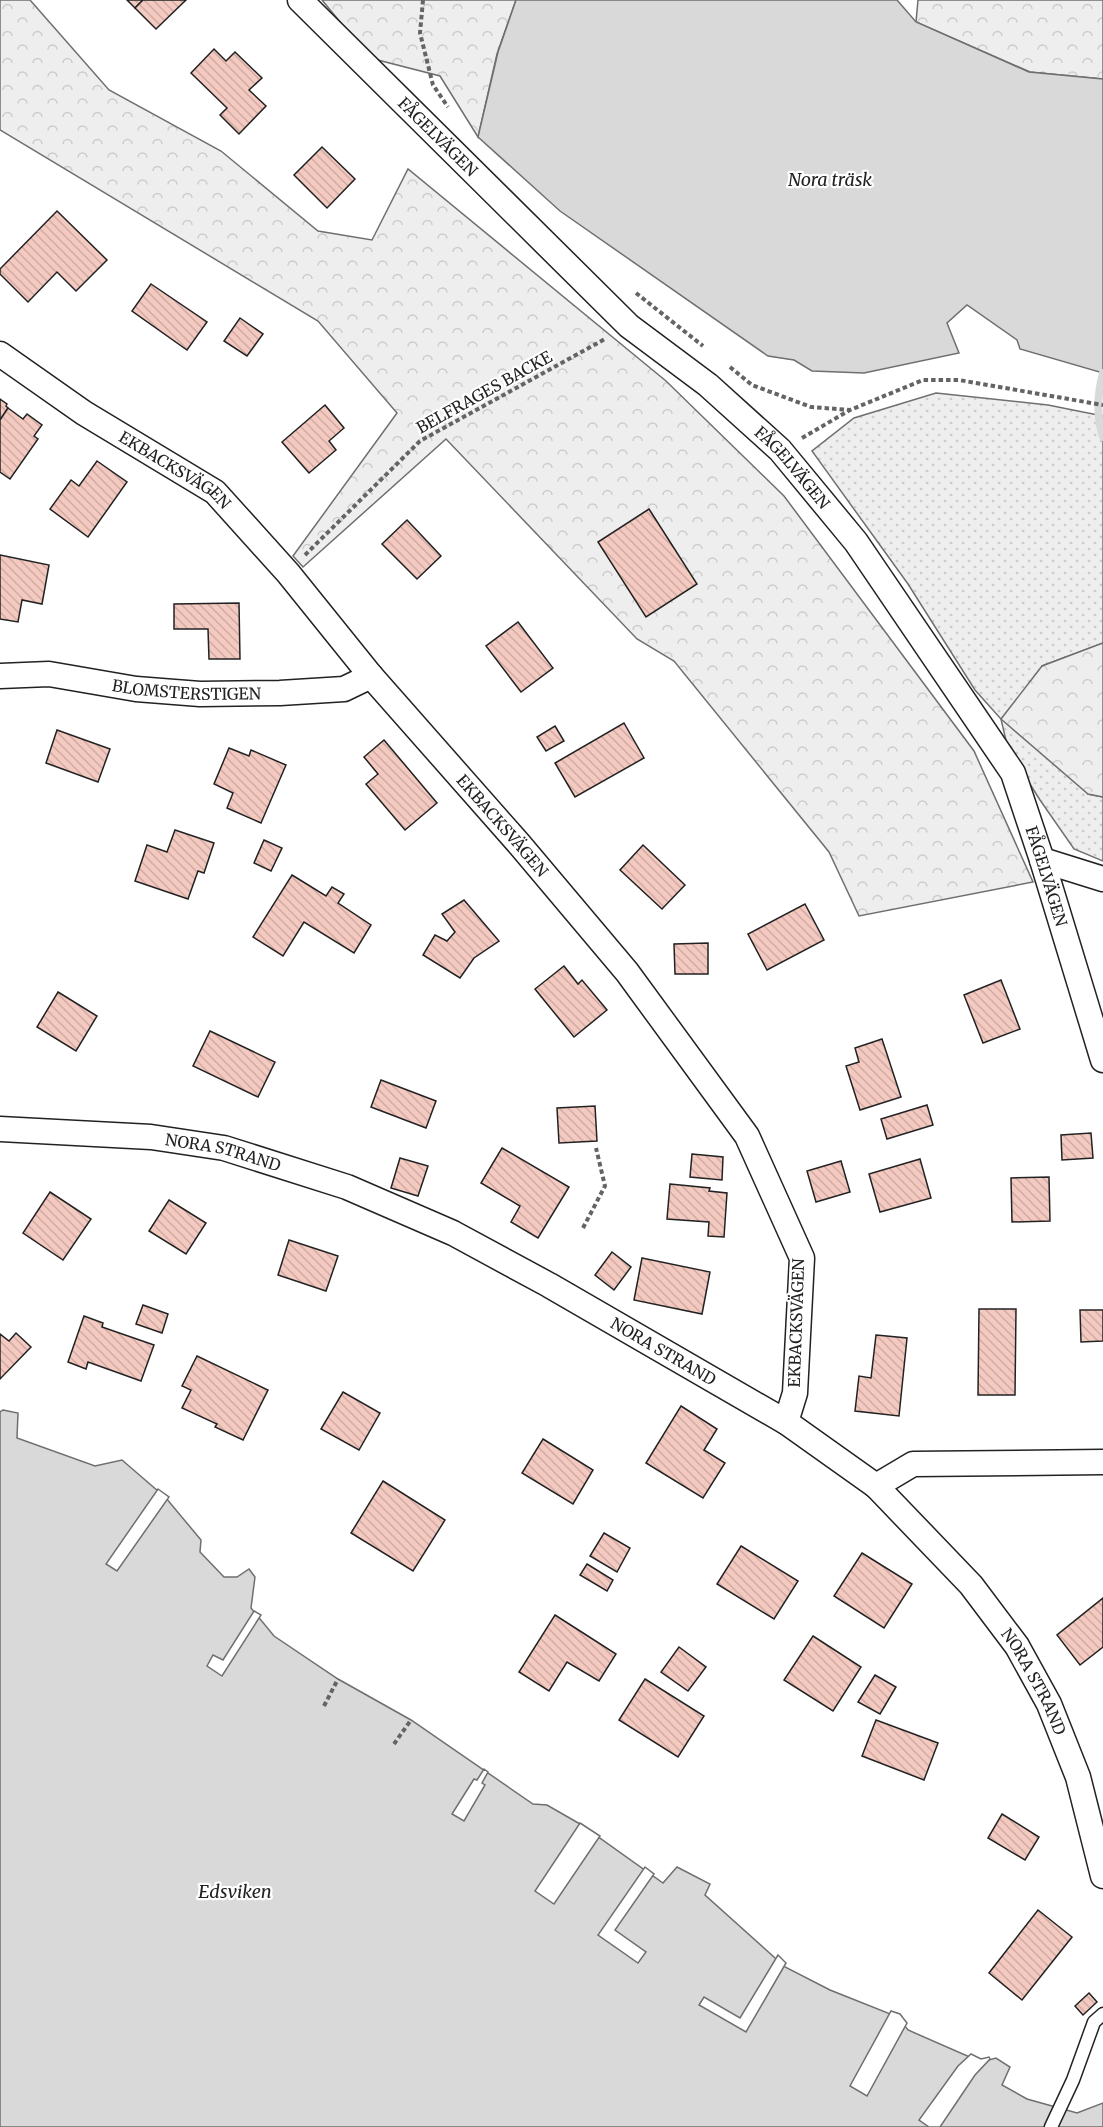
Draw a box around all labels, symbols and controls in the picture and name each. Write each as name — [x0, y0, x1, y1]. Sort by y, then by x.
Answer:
street label: FÅGELVÄGEN — [394, 93, 482, 181]
water label: Nora träsk — [788, 168, 872, 191]
street label: BELFRAGES BACKE — [413, 346, 556, 438]
street label: FÅGELVÄGEN — [750, 422, 835, 513]
street label: EKBACKSVÄGEN — [115, 427, 236, 513]
street label: BLOMSTERSTIGEN — [111, 675, 262, 704]
street label: EKBACKSVÄGEN — [452, 770, 553, 881]
street label: FÅGELVÄGEN — [1021, 824, 1072, 929]
street label: NORA STRAND — [164, 1129, 283, 1175]
street label: EKBACKSVÄGEN — [784, 1258, 808, 1388]
street label: NORA STRAND — [607, 1313, 720, 1389]
street label: NORA STRAND — [997, 1624, 1070, 1738]
water label: Edsviken — [198, 1880, 272, 1903]

